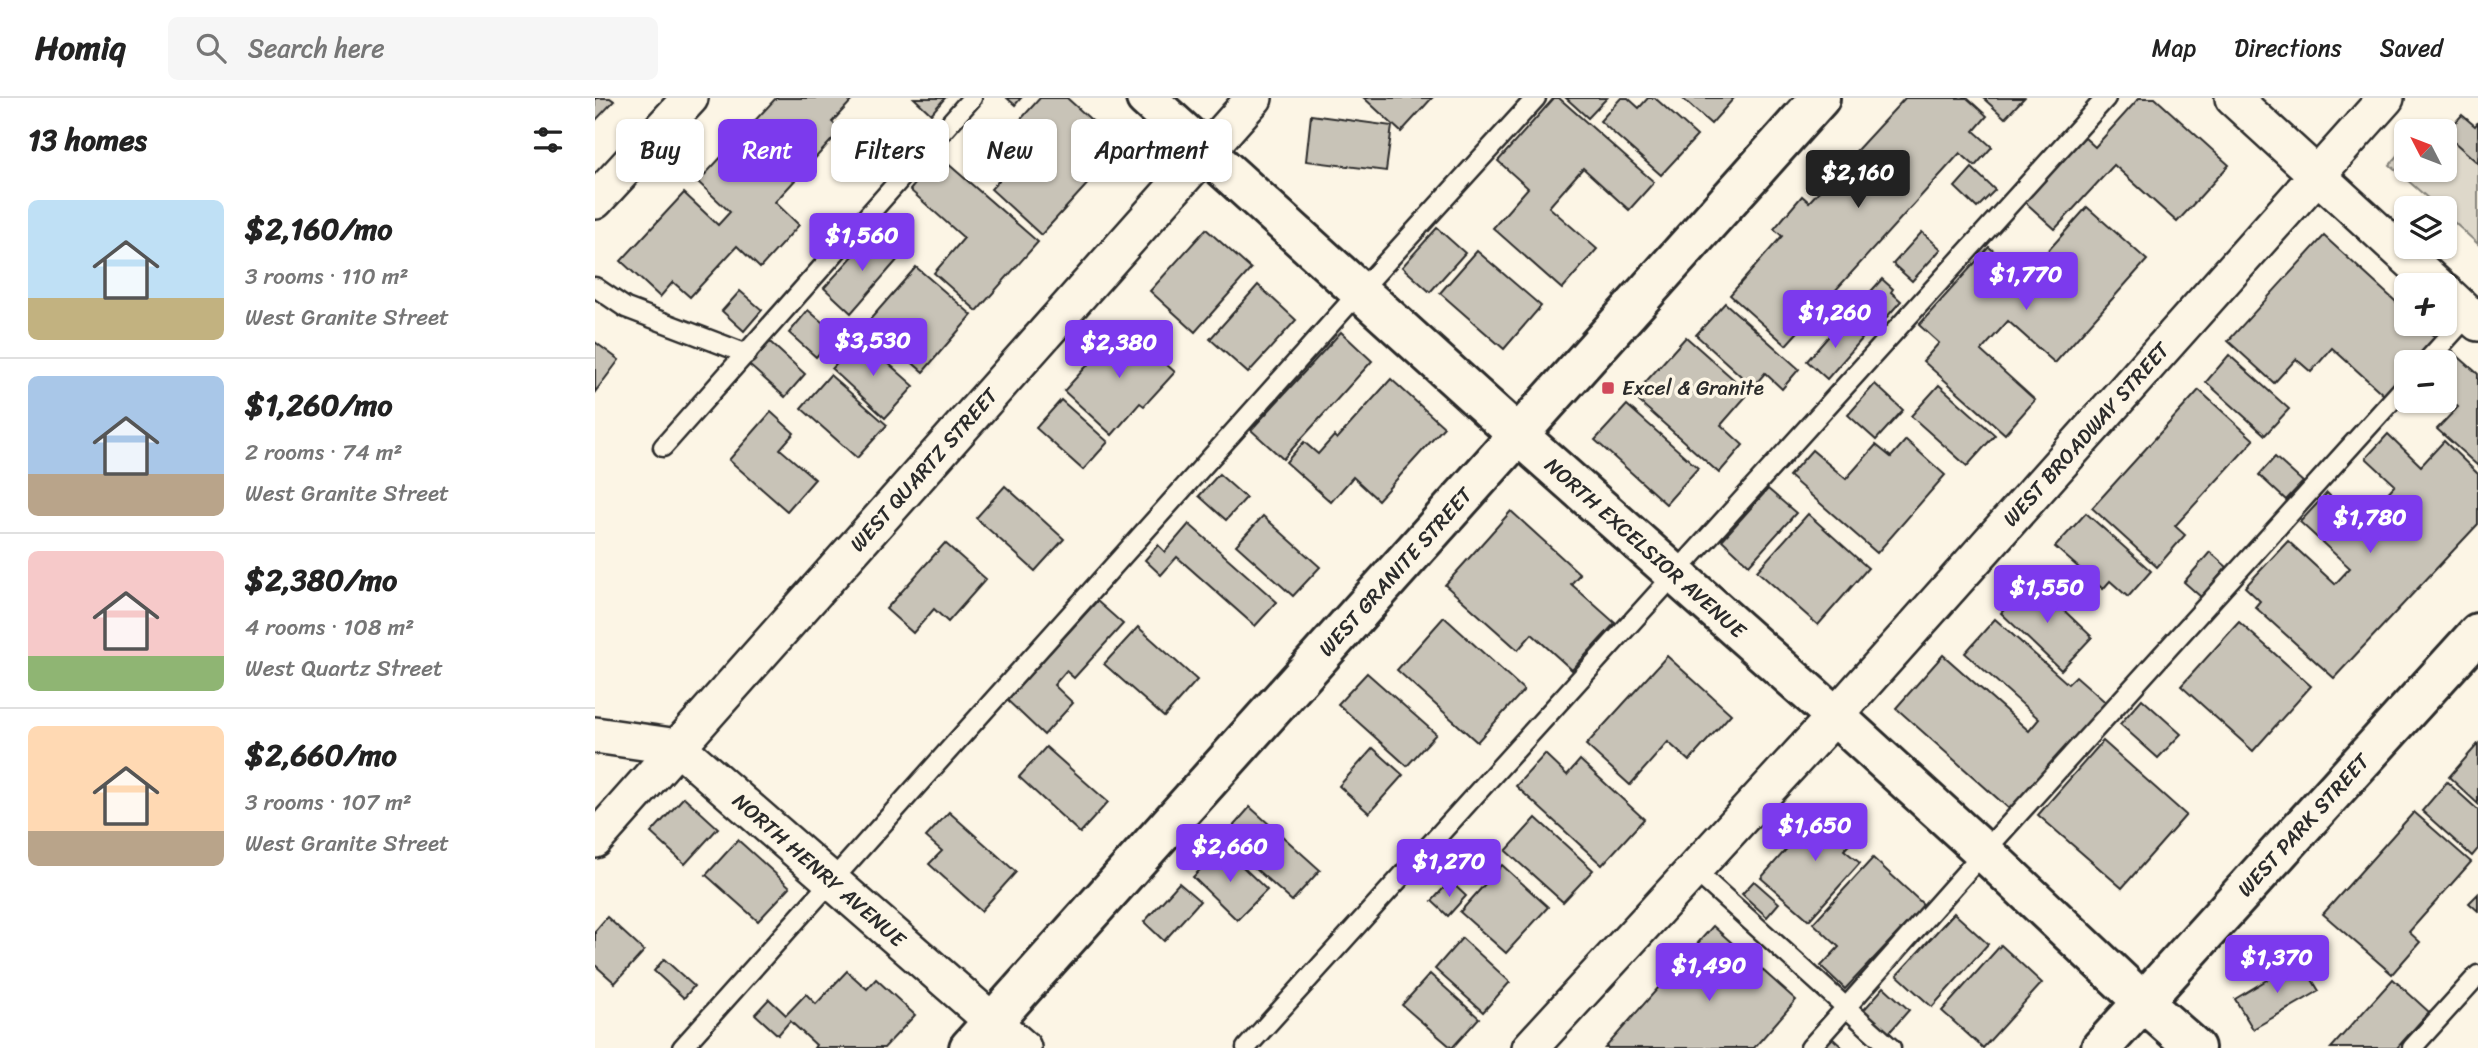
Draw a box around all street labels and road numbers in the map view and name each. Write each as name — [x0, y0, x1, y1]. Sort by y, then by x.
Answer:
street label: WEST BROADWAY STREET — [1993, 332, 2180, 536]
street label: WEST QUARTZ STREET — [840, 377, 1009, 561]
street label: NORTH EXCELSIOR AVENUE — [1536, 448, 1756, 649]
street label: WEST GRANITE STREET — [1309, 477, 1483, 666]
street label: WEST PARK STREET — [2227, 743, 2380, 906]
street label: NORTH HENRY AVENUE — [723, 783, 916, 958]

